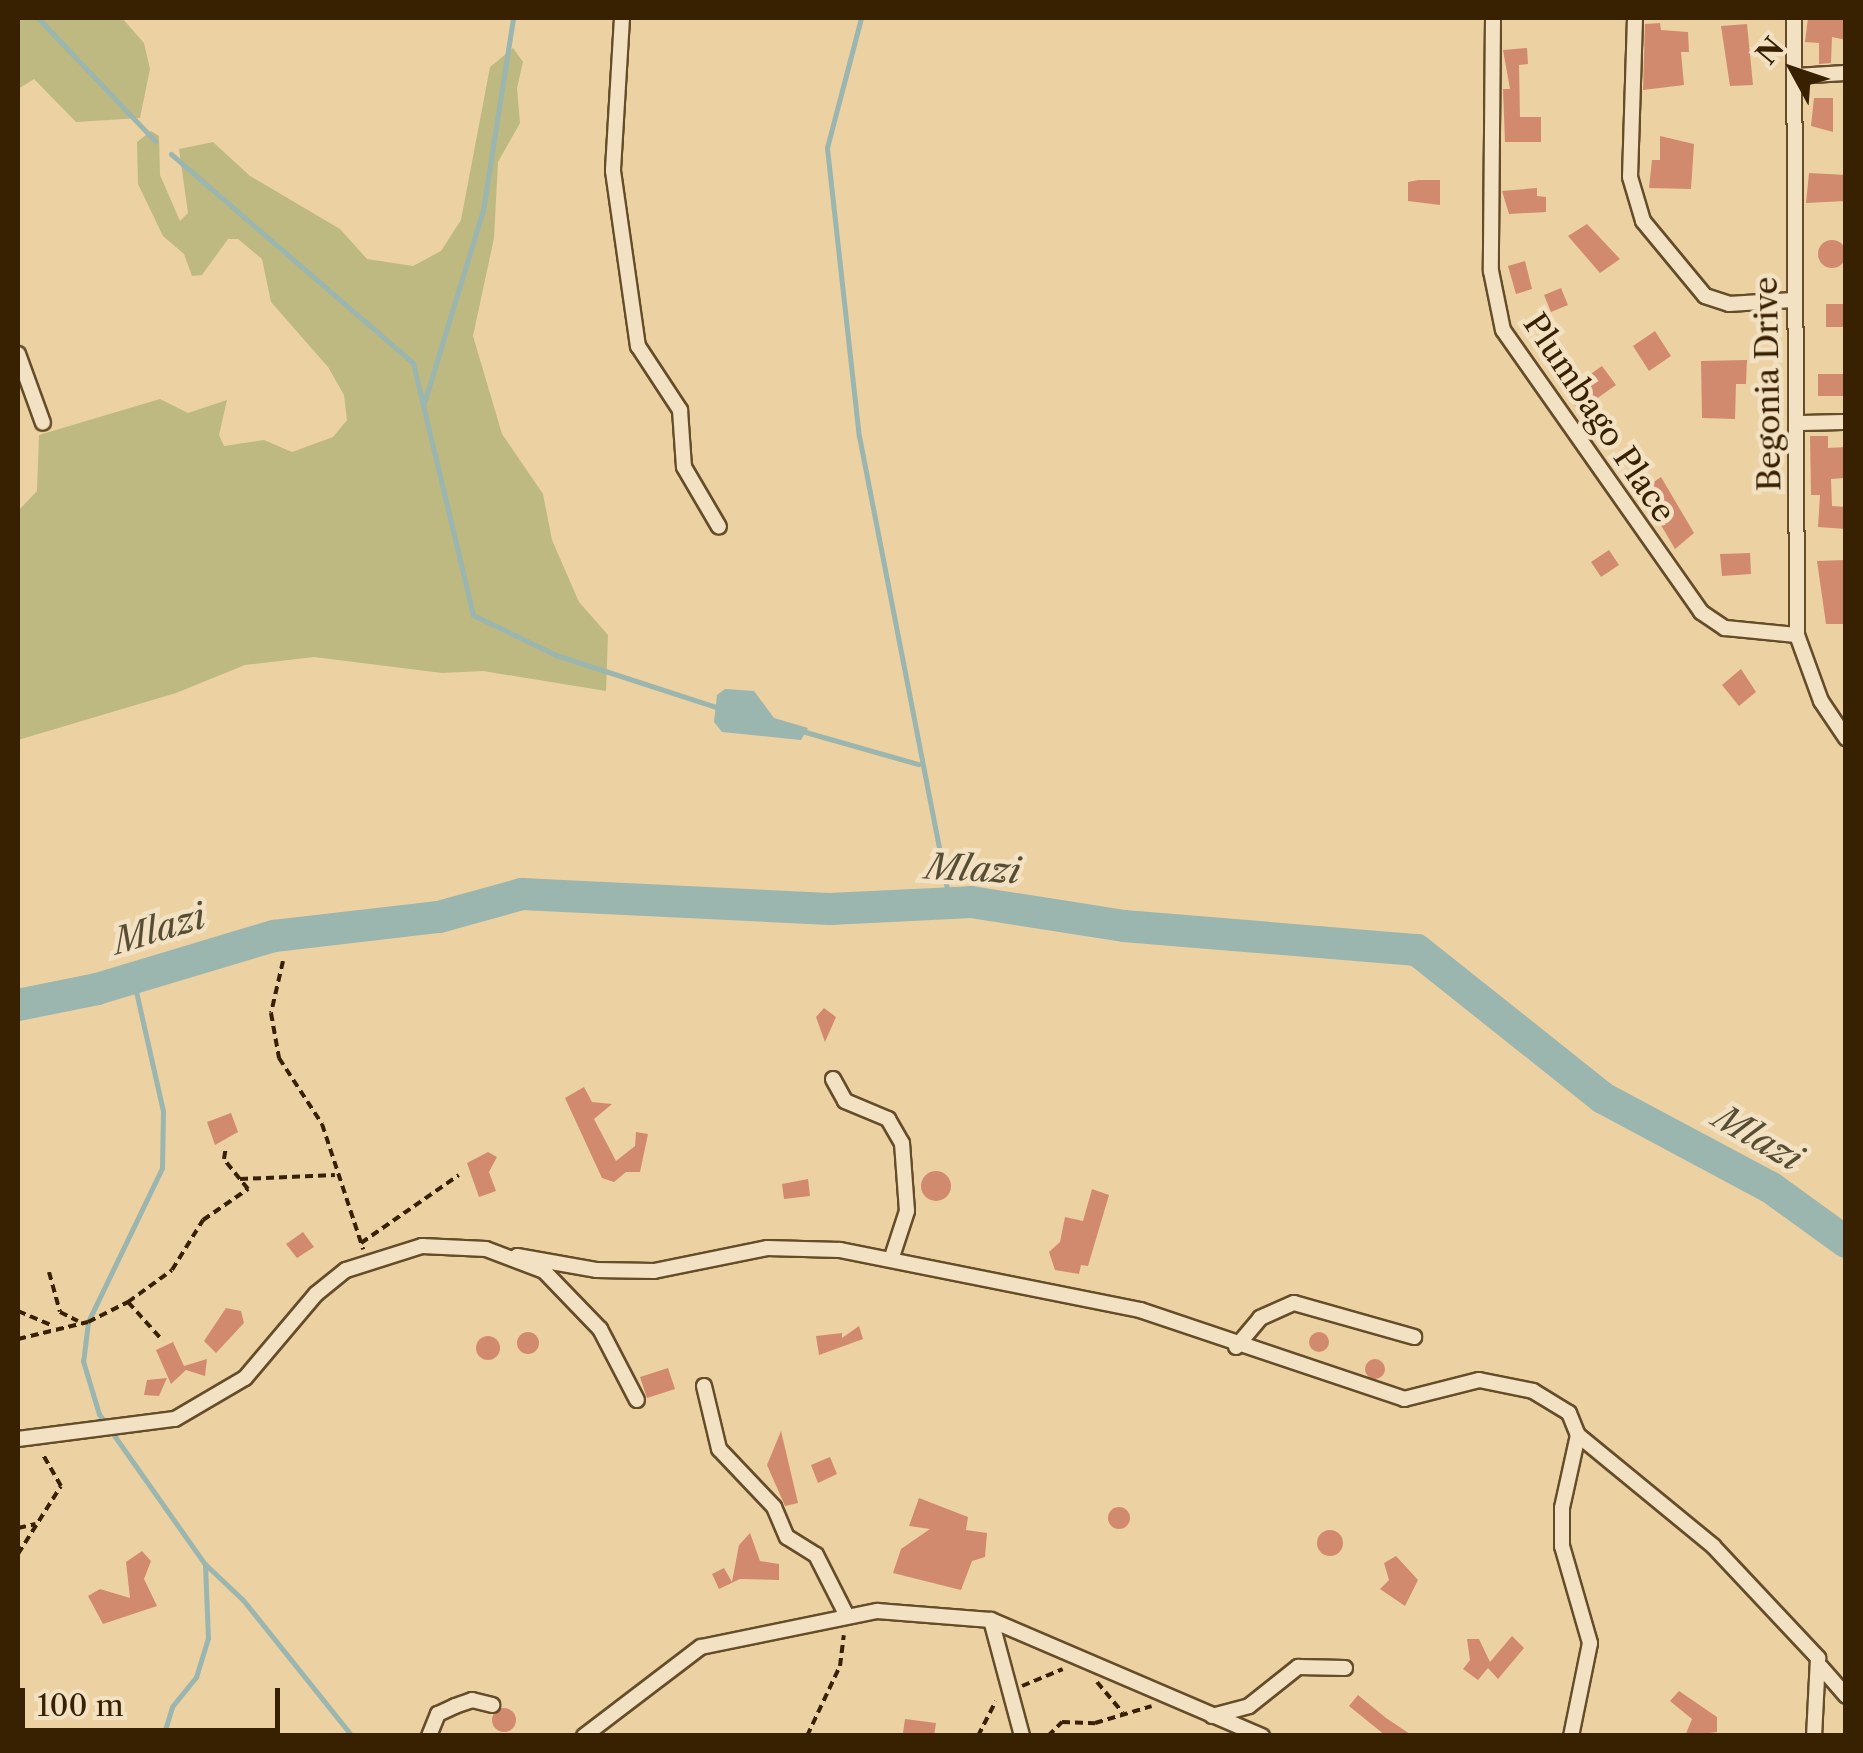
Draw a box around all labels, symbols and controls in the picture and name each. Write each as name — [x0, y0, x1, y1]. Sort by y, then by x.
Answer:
north arrow — [1743, 20, 1843, 120]
text: N — [1749, 30, 1791, 71]
street label: Begonia Drive — [1747, 276, 1789, 492]
street label: Plumbago Place — [1515, 306, 1683, 530]
water label: Mlazi — [925, 846, 1021, 892]
water label: Mlazi — [108, 895, 210, 963]
water label: Mlazi — [1707, 1096, 1809, 1180]
scale bar — [25, 1668, 285, 1730]
text: 100 m — [37, 1687, 124, 1724]

